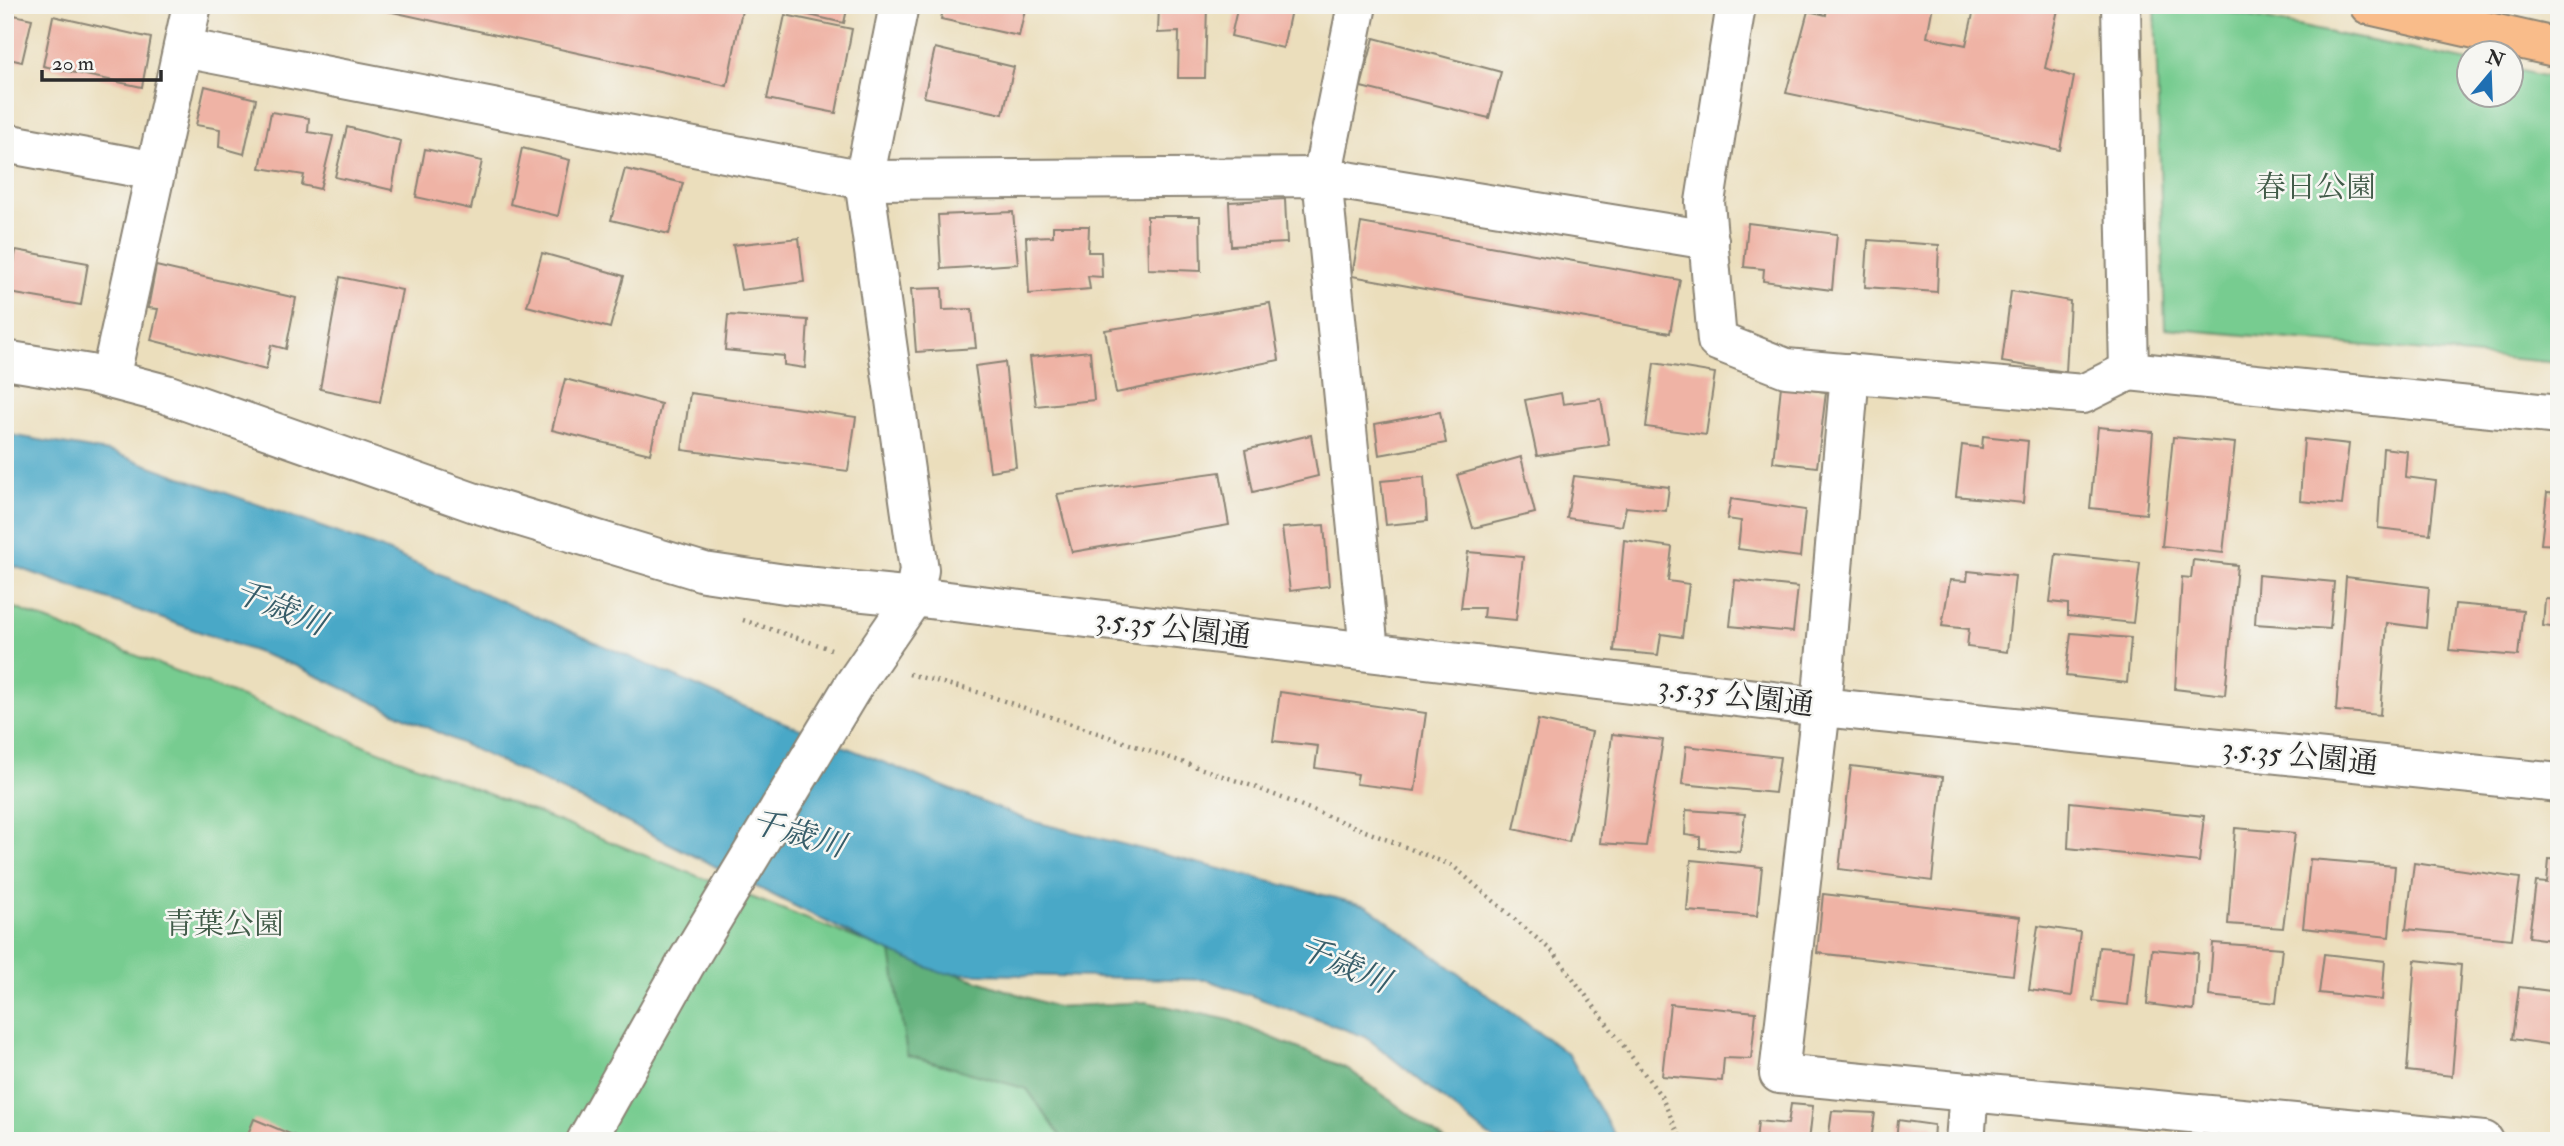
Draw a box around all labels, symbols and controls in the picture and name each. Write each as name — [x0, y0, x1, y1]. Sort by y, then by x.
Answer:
scale bar — [42, 38, 161, 82]
north arrow — [2456, 38, 2526, 108]
text: N — [2482, 44, 2508, 73]
text: 20 m — [52, 50, 94, 77]
park label: 春日公園 — [2256, 169, 2376, 206]
water label: 千歳川 — [228, 571, 335, 646]
street label: 3.5.35 公園通 — [1093, 600, 1253, 656]
street label: 3.5.35 公園通 — [1656, 668, 1816, 724]
street label: 3.5.35 公園通 — [2220, 729, 2380, 783]
water label: 千歳川 — [746, 802, 853, 867]
park label: 青葉公園 — [164, 906, 284, 943]
water label: 千歳川 — [1292, 928, 1399, 1003]

